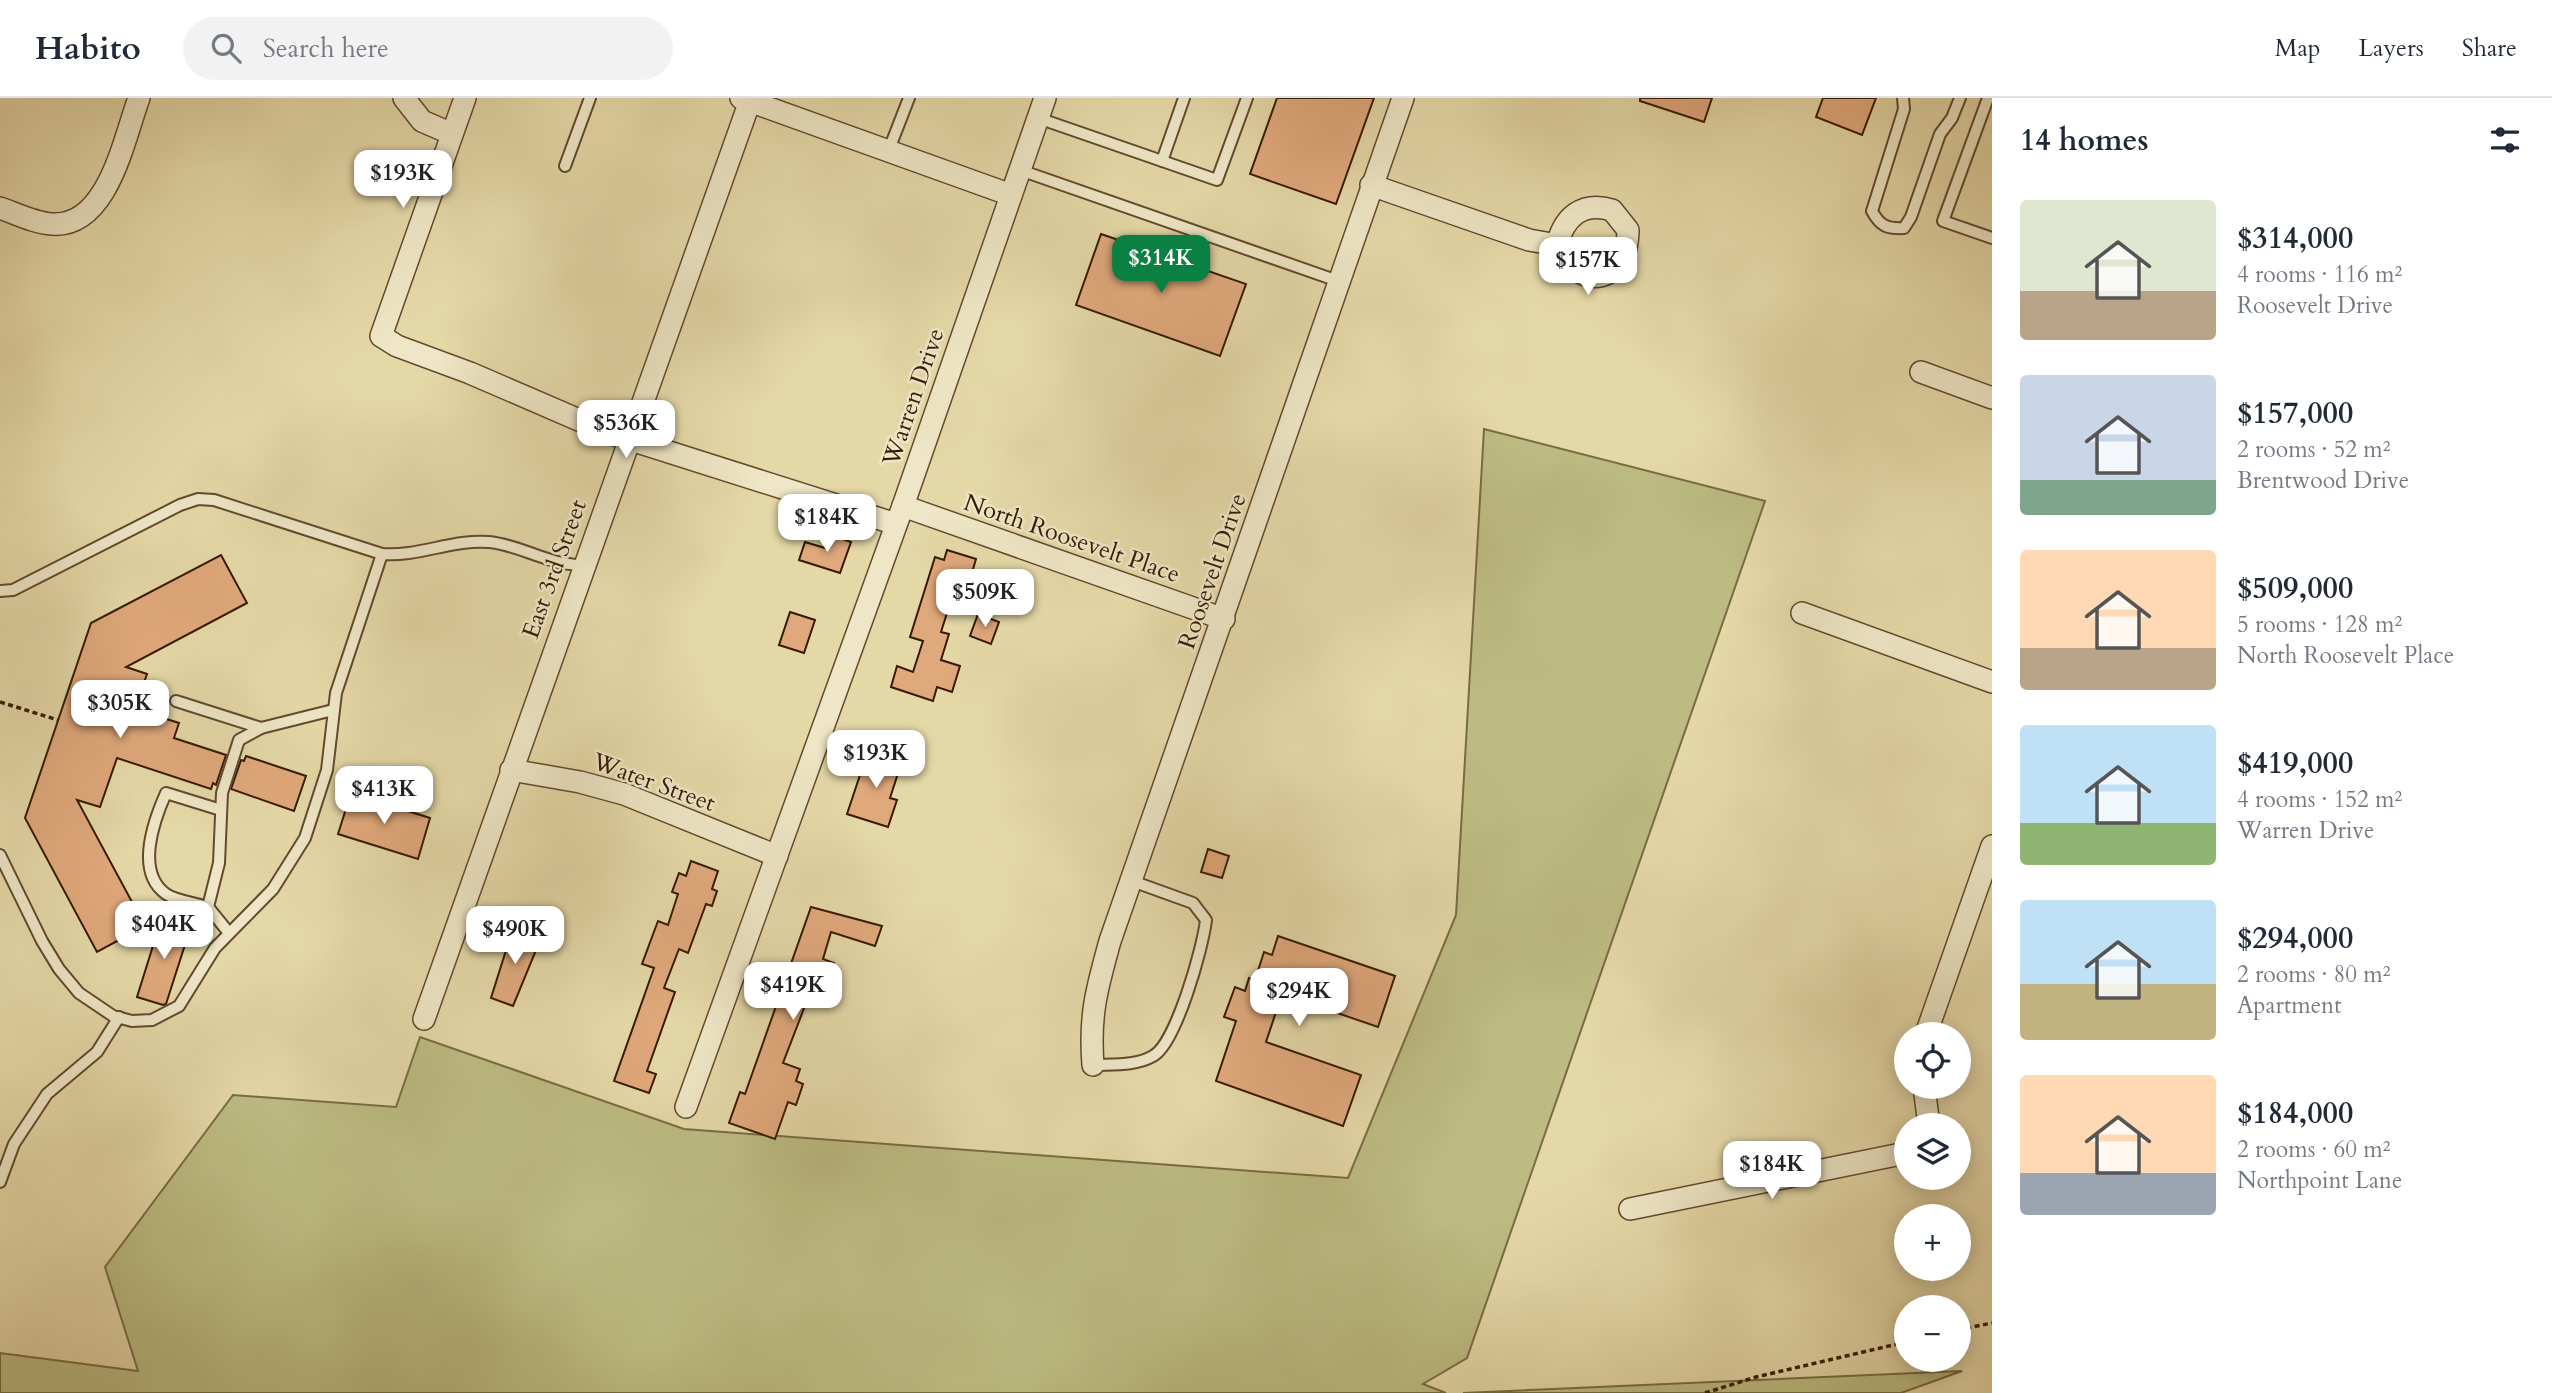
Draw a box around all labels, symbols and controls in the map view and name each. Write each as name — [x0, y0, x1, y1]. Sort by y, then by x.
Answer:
search box — [183, 17, 673, 80]
text: Habito — [35, 26, 141, 71]
icon: search — [207, 29, 245, 67]
text: Search here — [263, 31, 389, 66]
text: Map — [2275, 32, 2321, 65]
text: Layers — [2359, 32, 2424, 65]
text: Share — [2462, 32, 2517, 65]
text: 14 homes — [2020, 120, 2149, 161]
icon: filters — [2486, 121, 2524, 159]
pin: $193K — [354, 150, 452, 210]
text: $193K — [370, 157, 436, 188]
text: $314,000 — [2237, 218, 2353, 259]
icon: home — [2076, 228, 2160, 312]
pin: $314K — [1112, 236, 1210, 295]
pin: $157K — [1539, 238, 1637, 297]
text: $314K — [1128, 242, 1194, 273]
text: $157K — [1555, 244, 1621, 275]
text: 4 rooms · 116 m² — [2237, 259, 2402, 290]
text: Roosevelt Drive — [2237, 290, 2393, 321]
street label: Warren Drive — [874, 324, 952, 471]
text: $157,000 — [2237, 393, 2353, 434]
pin: $536K — [577, 400, 675, 460]
icon: home — [2076, 403, 2160, 487]
text: $536K — [593, 407, 659, 438]
text: 2 rooms · 52 m² — [2237, 434, 2390, 465]
text: Brentwood Drive — [2237, 465, 2409, 496]
street label: North Roosevelt Place — [959, 486, 1184, 591]
street label: Roosevelt Drive — [1170, 489, 1255, 653]
pin: $184K — [778, 494, 876, 554]
street label: East 3rd Street — [514, 495, 595, 643]
text: $184K — [794, 501, 860, 532]
text: $509,000 — [2237, 568, 2353, 609]
pin: $509K — [936, 570, 1034, 629]
text: $509K — [952, 576, 1018, 607]
icon: home — [2076, 578, 2160, 662]
text: 5 rooms · 128 m² — [2237, 609, 2402, 640]
text: North Roosevelt Place — [2237, 640, 2454, 671]
pin: $305K — [71, 680, 169, 740]
text: $305K — [87, 687, 153, 718]
pin: $193K — [827, 730, 925, 790]
text: $193K — [843, 737, 909, 768]
text: $419,000 — [2237, 743, 2353, 784]
street label: Water Street — [587, 745, 720, 820]
icon: home — [2076, 753, 2160, 837]
pin: $413K — [335, 766, 433, 826]
text: $413K — [351, 773, 417, 804]
text: 4 rooms · 152 m² — [2237, 784, 2402, 815]
text: Warren Drive — [2237, 815, 2374, 846]
pin: $404K — [115, 902, 213, 961]
pin: $490K — [466, 906, 564, 966]
text: $404K — [131, 908, 197, 939]
text: $490K — [482, 913, 548, 944]
text: $294,000 — [2237, 918, 2353, 959]
icon: home — [2076, 928, 2160, 1012]
text: 2 rooms · 80 m² — [2237, 959, 2390, 990]
pin: $419K — [744, 962, 842, 1022]
pin: $294K — [1250, 968, 1348, 1028]
text: $419K — [760, 969, 826, 1000]
text: $294K — [1266, 975, 1332, 1006]
text: Apartment — [2237, 990, 2341, 1021]
map controls — [1894, 1022, 1971, 1372]
button: locate — [1894, 1022, 1971, 1099]
text: $184,000 — [2237, 1093, 2353, 1134]
icon: home — [2076, 1103, 2160, 1187]
button: layers — [1894, 1113, 1971, 1190]
text: 2 rooms · 60 m² — [2237, 1134, 2390, 1165]
pin: $184K — [1723, 1142, 1821, 1201]
text: $184K — [1739, 1148, 1805, 1179]
text: Northpoint Lane — [2237, 1165, 2402, 1196]
button: + — [1894, 1204, 1971, 1281]
button: − — [1894, 1295, 1971, 1372]

